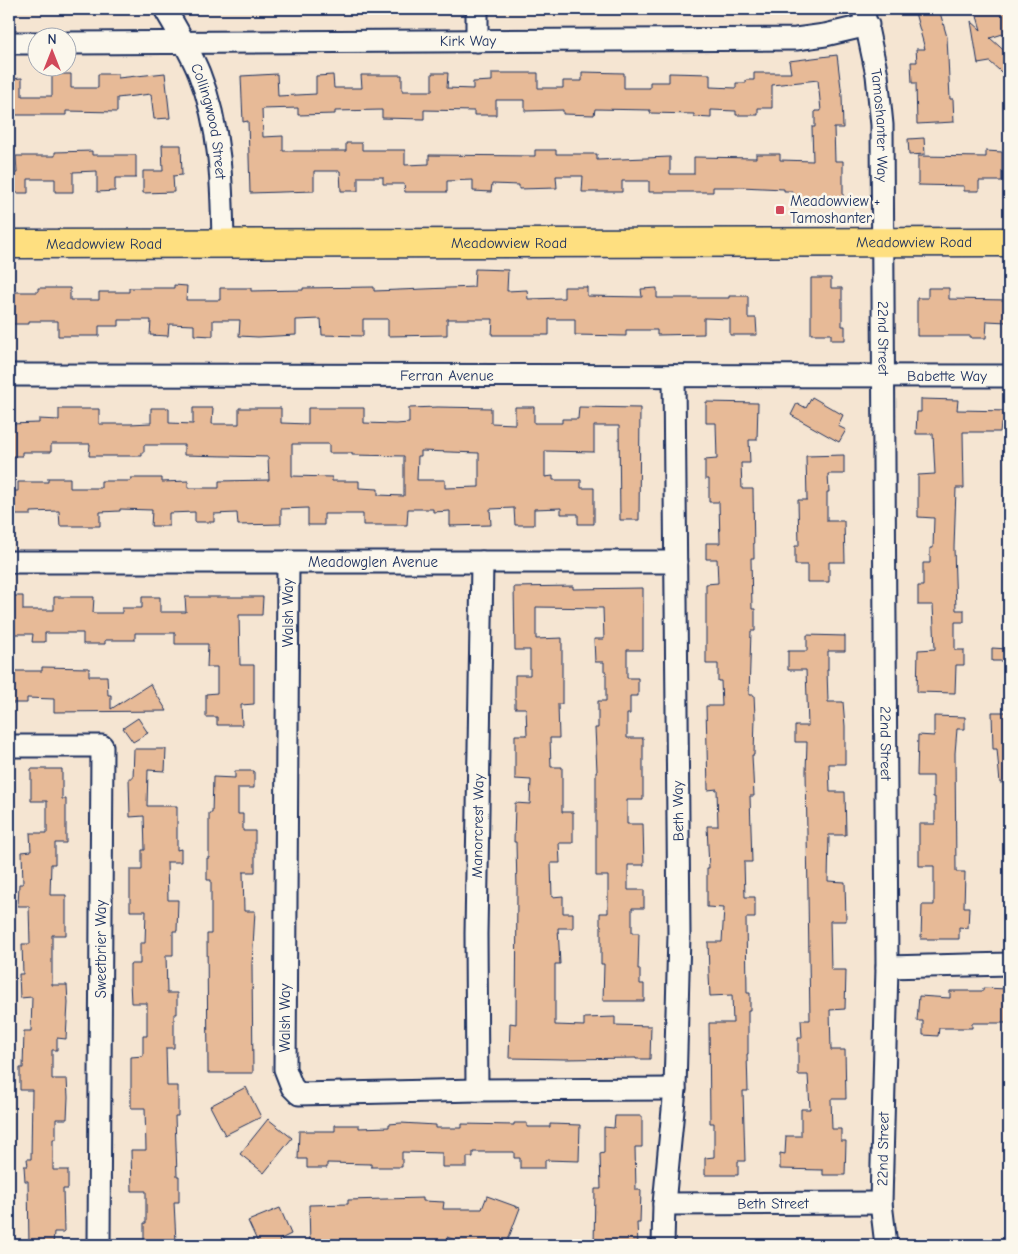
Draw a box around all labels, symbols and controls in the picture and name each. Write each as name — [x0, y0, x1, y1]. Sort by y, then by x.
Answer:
north arrow — [28, 28, 78, 78]
text: N — [47, 31, 57, 48]
street label: Kirk Way — [440, 32, 497, 50]
street label: Collingwood Street — [187, 60, 230, 180]
street label: Tamoshanter Way — [867, 67, 891, 182]
place label: Meadowview + Tamoshanter — [790, 192, 880, 227]
marker: Meadowview + Tamoshanter — [774, 204, 786, 216]
street label: Meadowview Road — [856, 233, 972, 251]
street label: Meadowview Road — [451, 234, 567, 252]
street label: Meadowview Road — [46, 235, 162, 253]
street label: 22nd Street — [874, 301, 892, 376]
street label: Ferran Avenue — [400, 366, 494, 384]
street label: Babette Way — [907, 367, 987, 385]
street label: Meadowglen Avenue — [308, 553, 439, 571]
street label: Walsh Way — [279, 578, 297, 647]
street label: 22nd Street — [876, 706, 895, 781]
street label: Manorcrest Way — [468, 773, 488, 878]
street label: Beth Way — [668, 780, 688, 841]
street label: Sweetbrier Way — [92, 899, 110, 998]
street label: Walsh Way — [276, 983, 294, 1052]
street label: 22nd Street — [873, 1111, 893, 1186]
street label: Beth Street — [737, 1194, 810, 1213]

